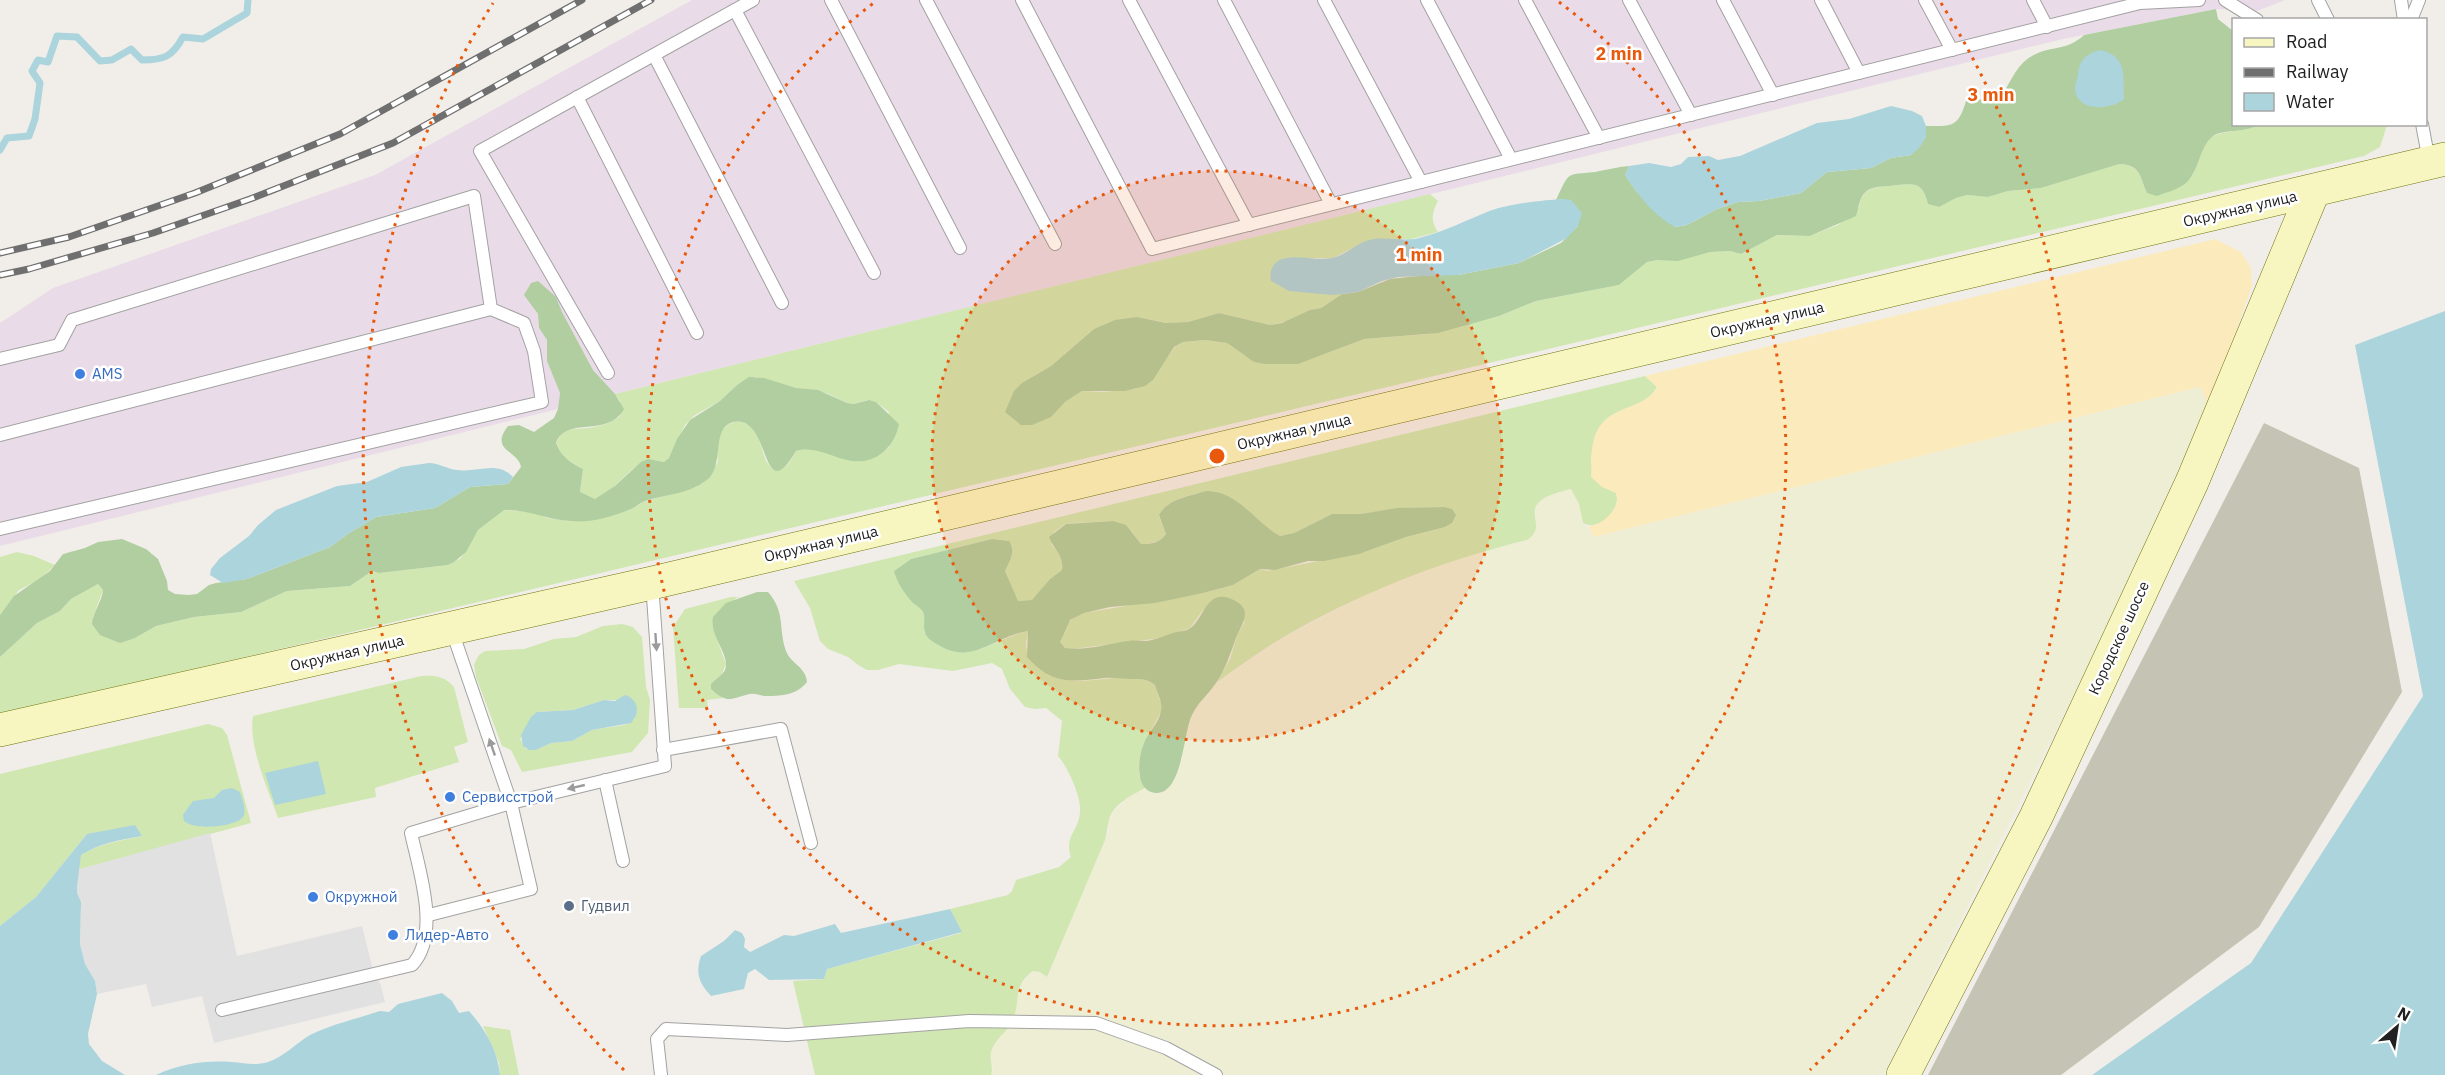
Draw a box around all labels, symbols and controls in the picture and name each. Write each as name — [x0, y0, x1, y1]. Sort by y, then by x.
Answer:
legend — [2232, 18, 2427, 126]
text: Road — [2286, 30, 2327, 53]
text: 2 min — [1595, 42, 1643, 65]
text: Railway — [2286, 60, 2348, 83]
text: 3 min — [1967, 83, 2015, 106]
text: Water — [2286, 90, 2335, 113]
street label: Окружная улица — [2181, 186, 2299, 231]
text: 1 min — [1395, 243, 1443, 266]
street label: Окружная улица — [1708, 297, 1826, 342]
place label: AMS — [92, 364, 123, 383]
marker: AMS — [73, 367, 87, 381]
street label: Окружная улица — [1235, 409, 1353, 454]
centre of rings — [1207, 446, 1227, 466]
street label: Окружная улица — [762, 521, 880, 566]
street label: Кородское шоссе — [2084, 578, 2153, 698]
street label: Окружная улица — [288, 630, 406, 675]
one-way arrow — [651, 632, 661, 651]
one-way arrow — [486, 738, 496, 756]
one-way arrow — [566, 783, 585, 793]
place label: Сервисстрой — [462, 787, 554, 806]
marker: Сервисстрой — [443, 790, 457, 804]
place label: Окружной — [325, 887, 398, 906]
marker: Окружной — [306, 890, 320, 904]
place label: Гудвил — [581, 896, 630, 915]
marker: Гудвил — [562, 899, 576, 913]
place label: Лидер-Авто — [405, 925, 489, 944]
marker: Лидер-Авто — [386, 928, 400, 942]
north arrow — [2367, 997, 2427, 1057]
text: N — [2394, 1002, 2414, 1025]

